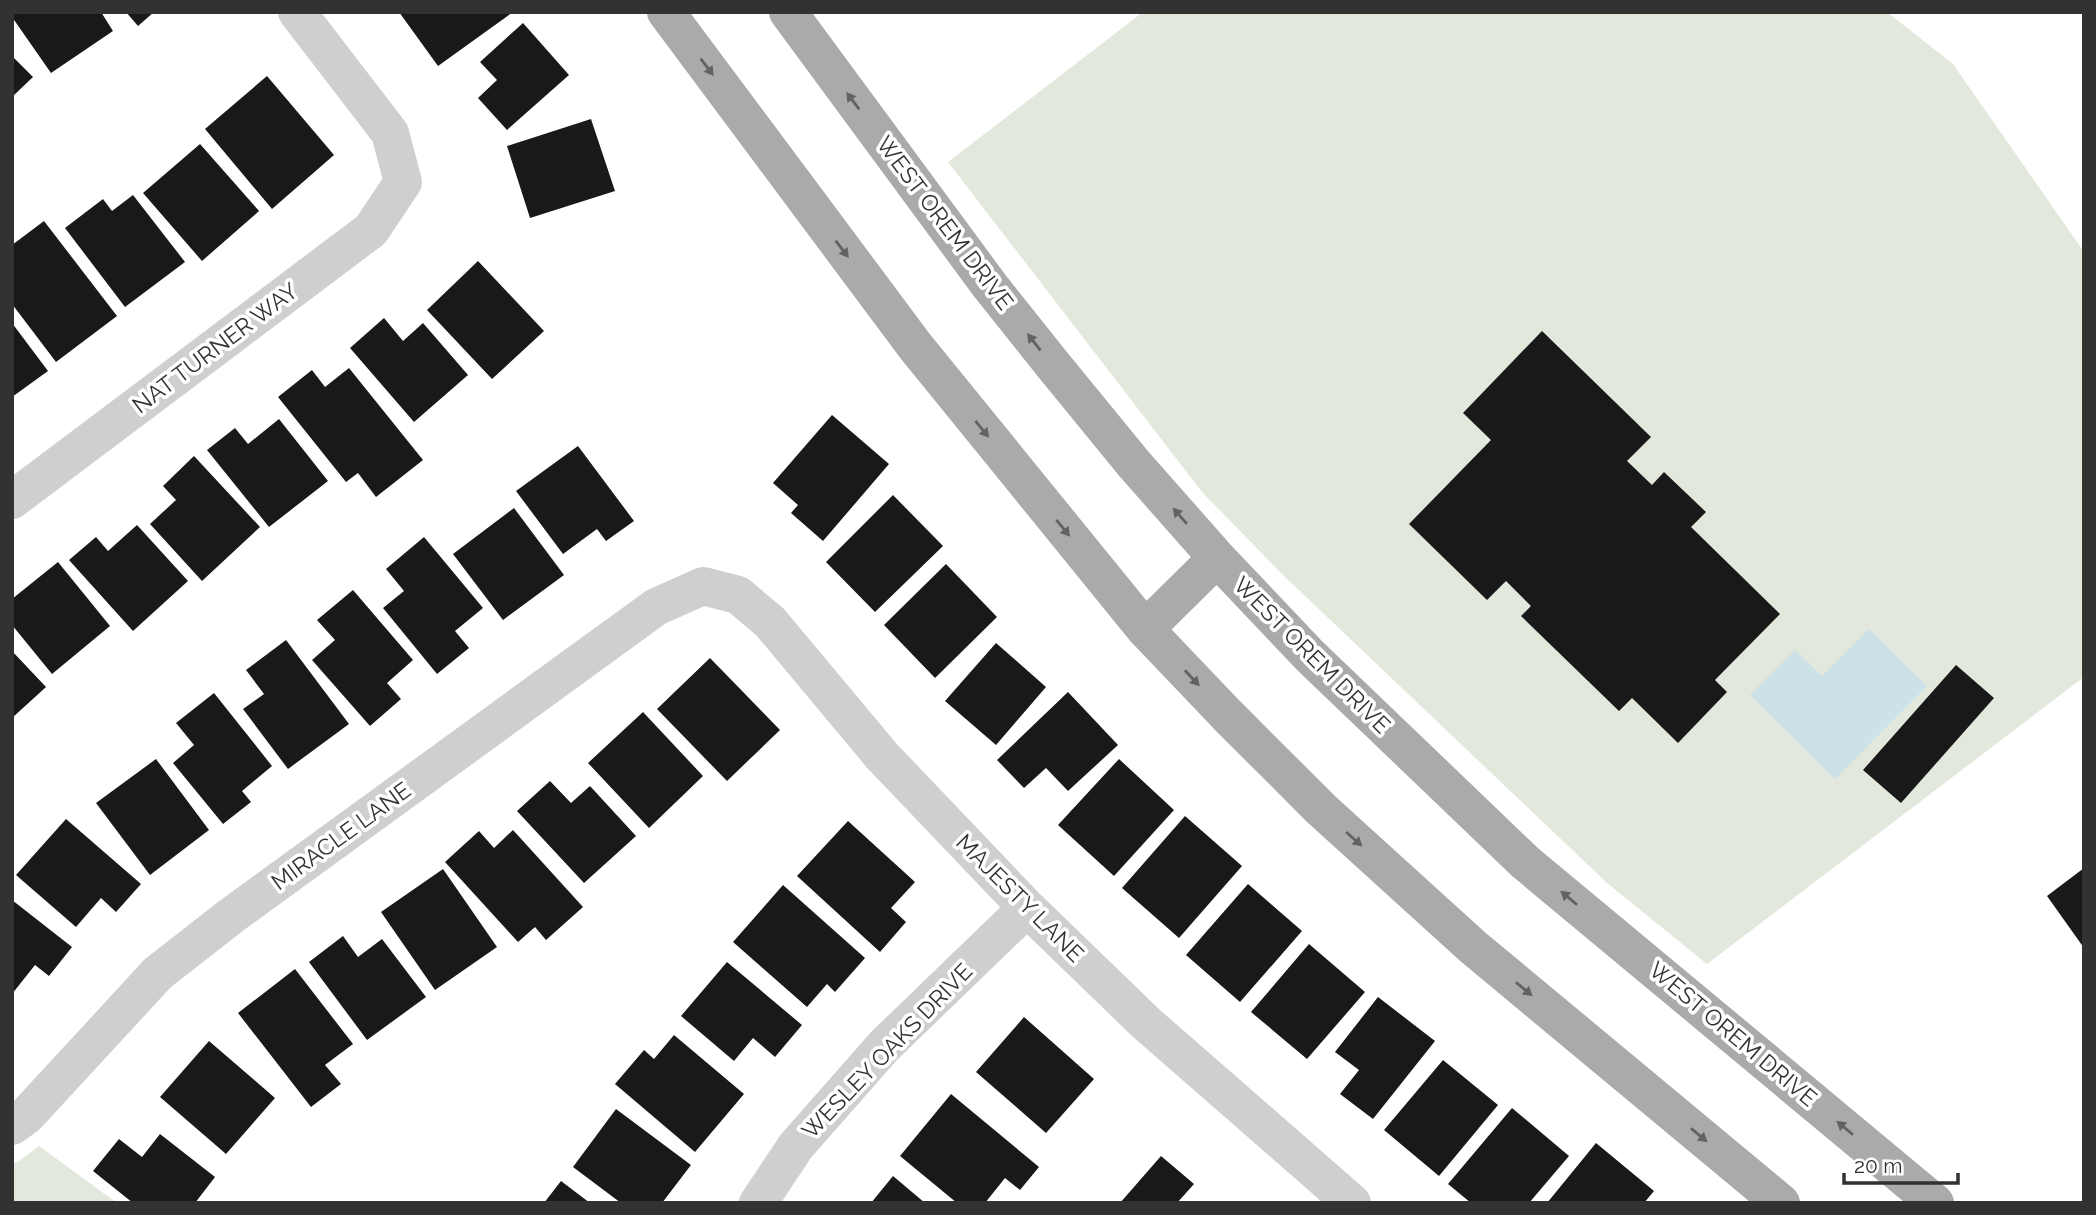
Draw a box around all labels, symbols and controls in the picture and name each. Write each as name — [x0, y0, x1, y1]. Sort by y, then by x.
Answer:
one-way arrow — [699, 58, 713, 76]
one-way arrow — [847, 92, 861, 110]
street label: WEST OREM DRIVE — [871, 131, 1019, 315]
one-way arrow — [835, 240, 850, 258]
street label: NAT TURNER WAY — [127, 277, 303, 419]
one-way arrow — [1027, 333, 1042, 351]
one-way arrow — [974, 421, 989, 438]
one-way arrow — [1173, 508, 1188, 525]
one-way arrow — [1055, 520, 1070, 537]
street label: WEST OREM DRIVE — [1228, 571, 1396, 739]
one-way arrow — [1184, 669, 1200, 686]
street label: MIRACLE LANE — [266, 776, 416, 895]
street label: MAJESTY LANE — [951, 828, 1090, 967]
one-way arrow — [1345, 831, 1362, 846]
one-way arrow — [1561, 891, 1579, 906]
street label: WEST OREM DRIVE — [1644, 956, 1823, 1112]
street label: WESLEY OAKS DRIVE — [796, 957, 977, 1144]
one-way arrow — [1514, 982, 1532, 997]
one-way arrow — [1836, 1121, 1853, 1136]
one-way arrow — [1690, 1127, 1707, 1142]
scale bar — [1844, 1142, 1958, 1186]
text: 20 m — [1854, 1153, 1902, 1178]

